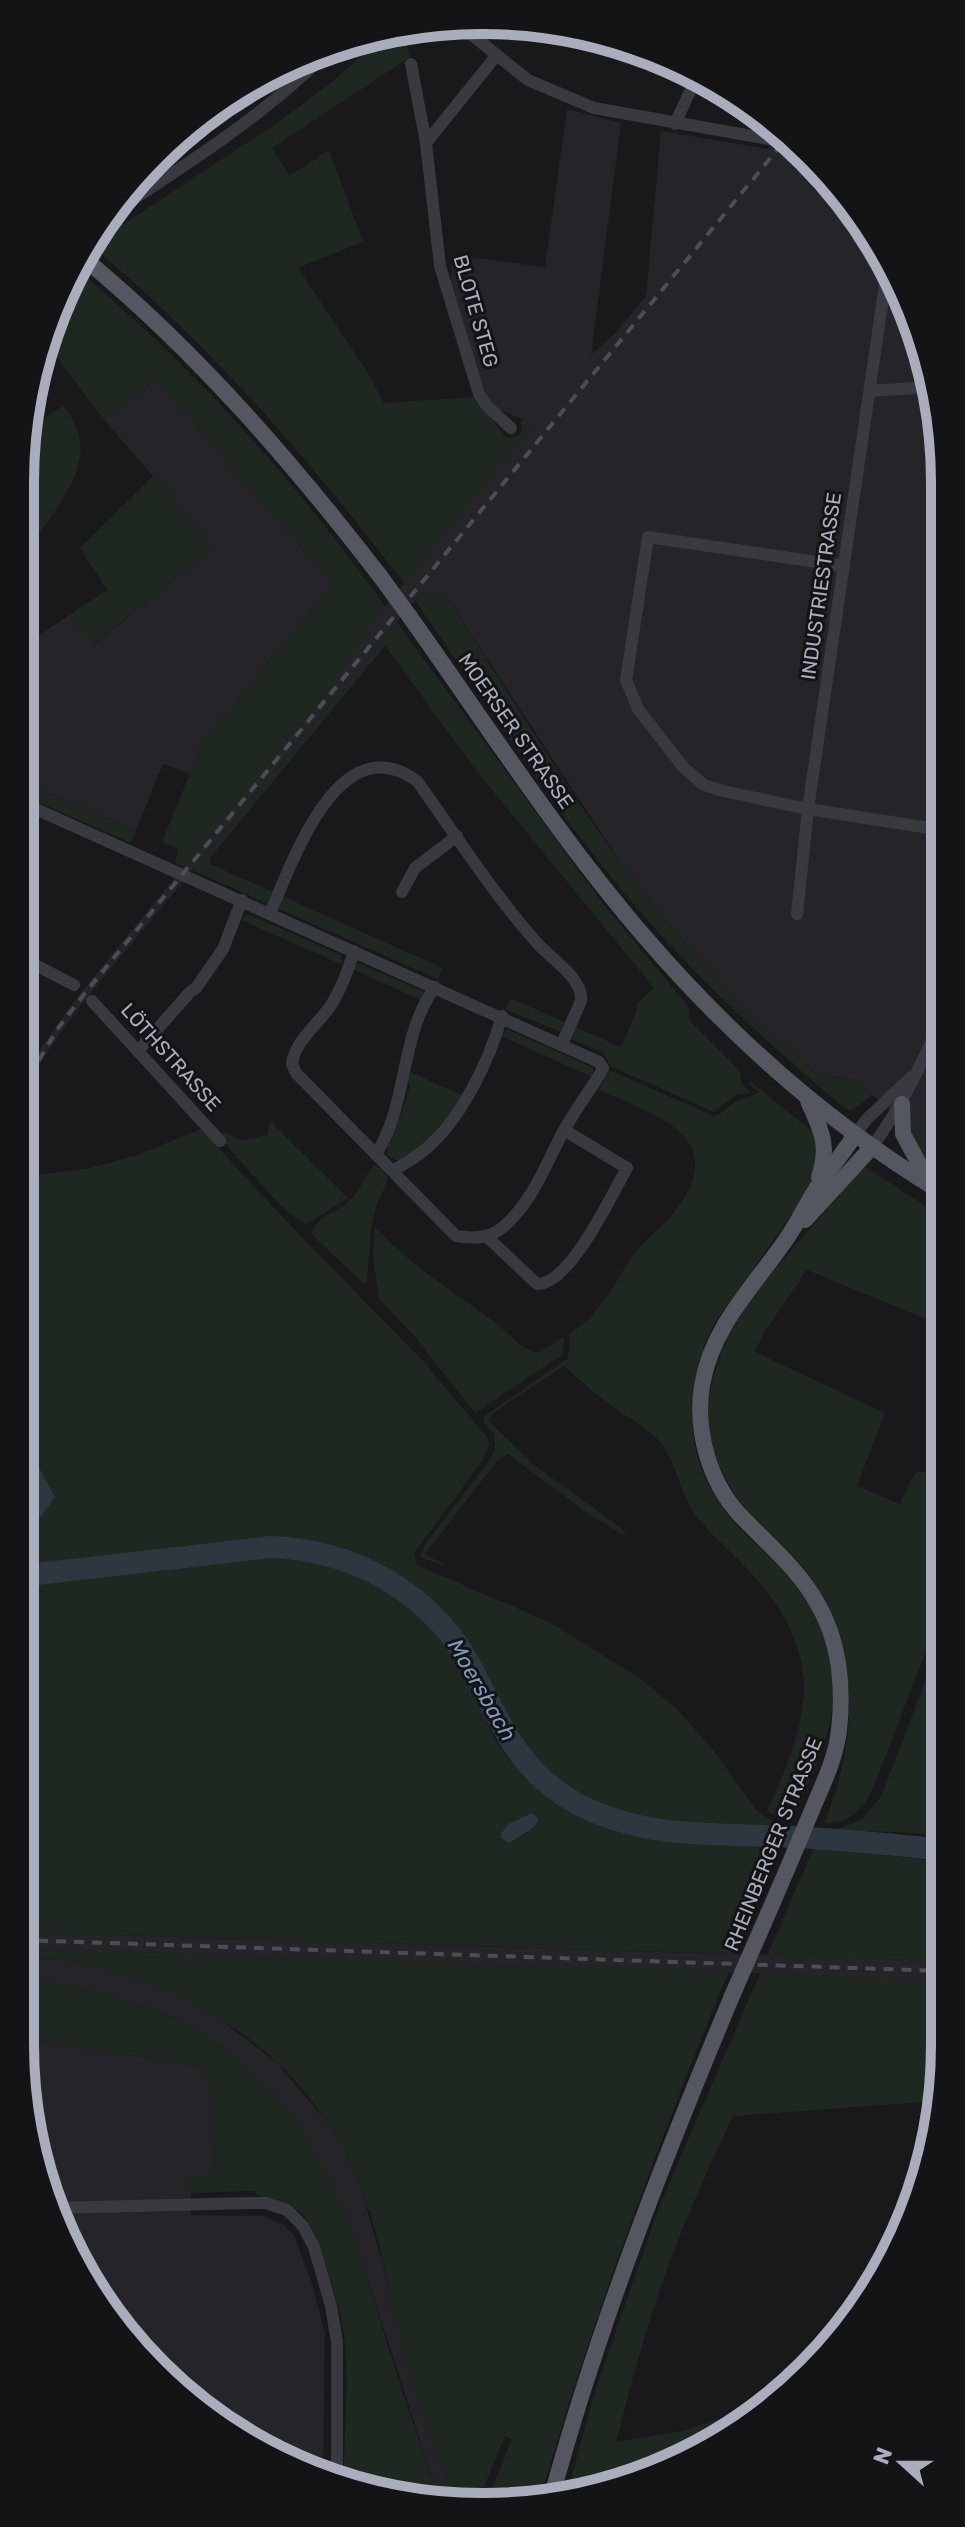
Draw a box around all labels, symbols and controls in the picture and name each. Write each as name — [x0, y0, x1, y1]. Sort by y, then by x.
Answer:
street label: BLOTE STEG — [449, 252, 503, 370]
street label: INDUSTRIESTRASSE — [796, 491, 846, 681]
street label: MOERSER STRASSE — [453, 649, 579, 813]
street label: LÖTHSTRASSE — [116, 998, 226, 1116]
water label: Moersbach — [442, 1634, 522, 1746]
street label: RHEINBERGER STRASSE — [719, 1734, 827, 1954]
north arrow — [861, 2423, 941, 2503]
text: N — [867, 2444, 898, 2468]

